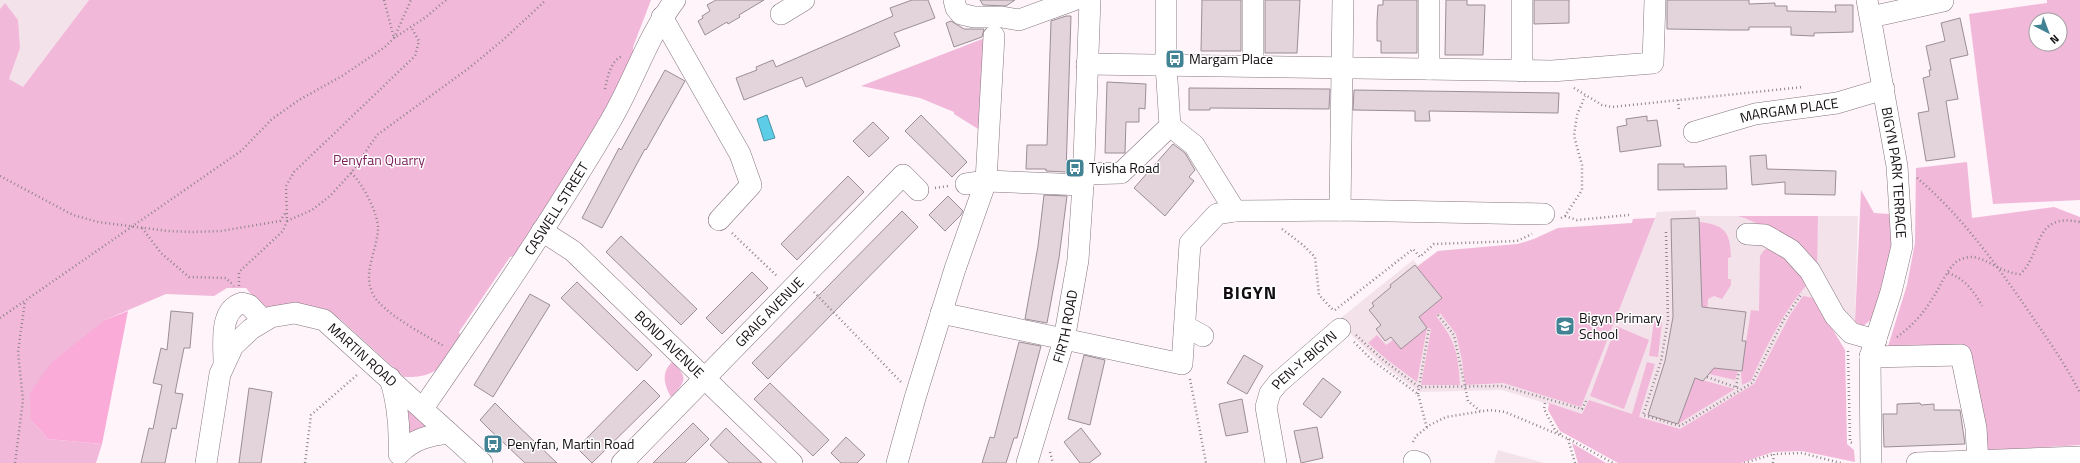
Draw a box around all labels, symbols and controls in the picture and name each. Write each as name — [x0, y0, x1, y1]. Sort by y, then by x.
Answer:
north arrow — [2028, 12, 2068, 52]
text: N — [2047, 31, 2063, 48]
bus stop icon: Margam Place — [1164, 48, 1186, 70]
place label: Margam Place — [1189, 48, 1273, 69]
street label: MARGAM PLACE — [1737, 92, 1840, 128]
street label: BIGYN PARK TERRACE — [1877, 105, 1913, 239]
park label: Penyfan Quarry — [333, 149, 425, 170]
street label: CASWELL STREET — [519, 157, 594, 259]
bus stop icon: Tyisha Road — [1064, 157, 1086, 179]
place label: Tyisha Road — [1089, 157, 1160, 178]
street label: GRAIG AVENUE — [730, 272, 808, 351]
district label: BIGYN — [1223, 279, 1277, 306]
street label: FIRTH ROAD — [1047, 288, 1083, 365]
street label: BOND AVENUE — [630, 305, 709, 383]
place label: Bigyn Primary School — [1579, 307, 1662, 344]
school or university icon: Bigyn Primary School — [1554, 315, 1576, 337]
street label: MARTIN ROAD — [323, 317, 402, 391]
street label: PEN-Y-BIGYN — [1266, 325, 1341, 394]
bus stop icon: Penyfan, Martin Road — [482, 433, 504, 455]
place label: Penyfan, Martin Road — [507, 433, 634, 454]

